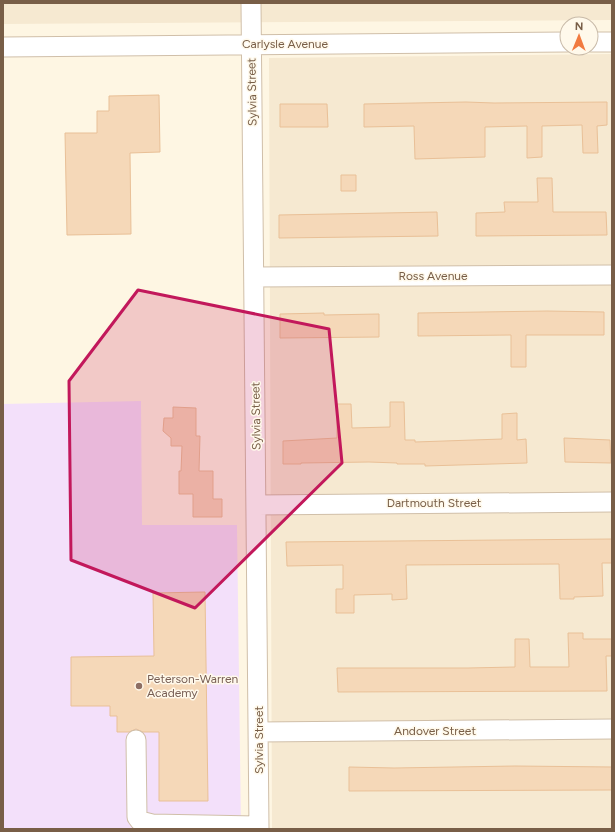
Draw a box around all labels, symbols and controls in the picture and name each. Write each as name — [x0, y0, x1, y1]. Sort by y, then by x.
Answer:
north arrow — [559, 16, 599, 56]
text: N — [575, 20, 584, 33]
street label: Carlysle Avenue — [242, 37, 329, 51]
street label: Sylvia Street — [244, 57, 260, 126]
street label: Ross Avenue — [398, 269, 468, 283]
street label: Sylvia Street — [248, 381, 264, 450]
street label: Dartmouth Street — [387, 496, 482, 510]
place label: Peterson-Warren Academy — [147, 672, 239, 700]
marker: Peterson-Warren Academy — [134, 681, 144, 691]
street label: Sylvia Street — [252, 706, 266, 774]
street label: Andover Street — [394, 724, 476, 738]

